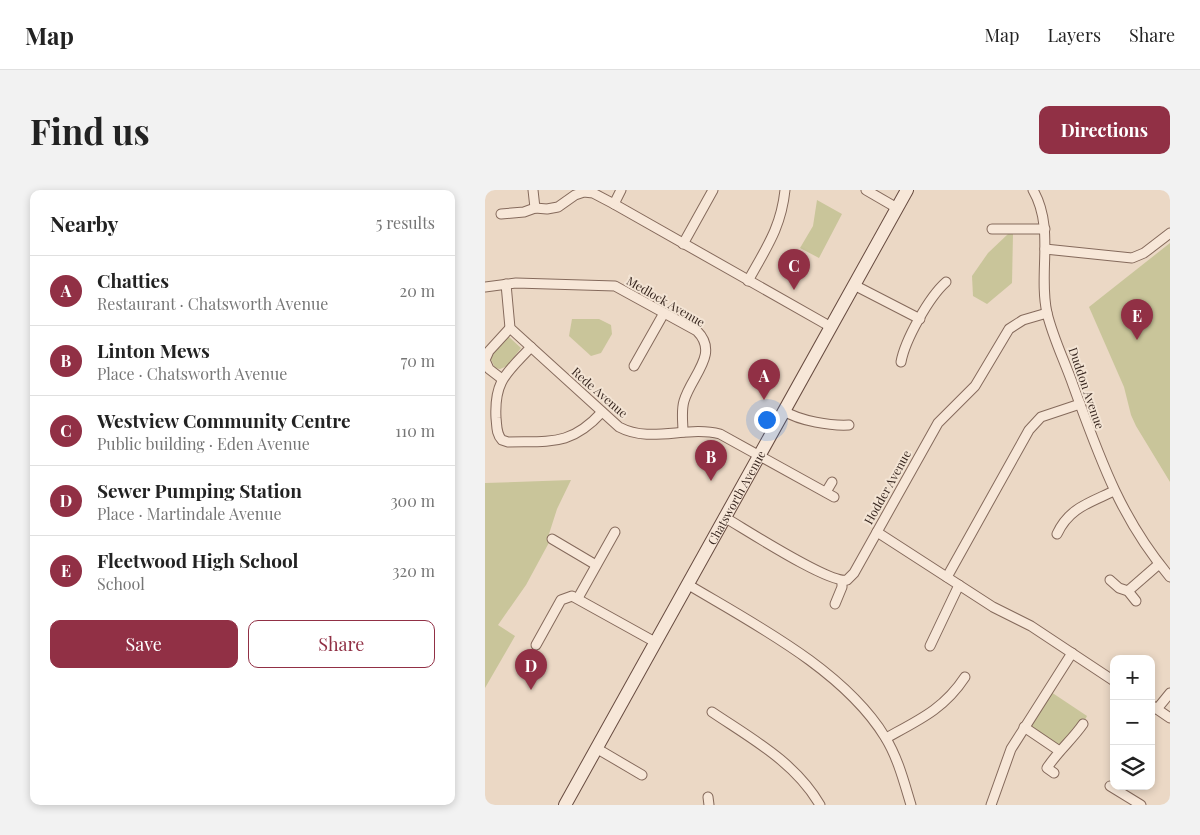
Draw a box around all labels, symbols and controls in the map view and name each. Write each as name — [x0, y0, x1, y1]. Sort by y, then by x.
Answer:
text: Map — [25, 19, 74, 51]
text: Map — [984, 23, 1019, 47]
text: Layers — [1047, 23, 1101, 47]
text: Share — [1129, 23, 1175, 47]
button: Directions — [1039, 106, 1170, 154]
text: Find us — [30, 107, 150, 154]
text: Nearby — [50, 209, 119, 237]
text: 5 results — [376, 212, 435, 233]
pin: C — [778, 249, 810, 290]
text: Chatties — [97, 267, 169, 293]
street label: Medlock Avenue — [624, 272, 708, 330]
text: A — [61, 280, 71, 301]
text: 20 m — [400, 280, 435, 301]
text: Restaurant · Chatsworth Avenue — [97, 293, 328, 314]
pin: E — [1121, 299, 1153, 340]
text: Linton Mews — [97, 337, 210, 363]
street label: Duddon Avenue — [1066, 345, 1108, 431]
text: B — [61, 350, 71, 371]
text: 70 m — [401, 350, 435, 371]
pin: A — [748, 359, 780, 400]
text: Place · Chatsworth Avenue — [97, 363, 287, 384]
street label: Rede Avenue — [569, 363, 631, 421]
text: Westview Community Centre — [97, 407, 351, 433]
your location — [754, 407, 780, 433]
text: C — [60, 420, 72, 441]
text: 110 m — [395, 420, 435, 441]
text: Public building · Eden Avenue — [97, 433, 310, 454]
pin: B — [695, 440, 727, 481]
street label: Chatsworth Avenue — [703, 447, 769, 547]
street label: Hodder Avenue — [860, 447, 914, 527]
text: Sewer Pumping Station — [97, 477, 302, 503]
text: D — [60, 490, 72, 511]
text: 300 m — [390, 490, 435, 511]
text: Place · Martindale Avenue — [97, 503, 282, 524]
text: Fleetwood High School — [97, 547, 299, 573]
text: E — [61, 560, 71, 581]
text: 320 m — [392, 560, 435, 581]
text: School — [97, 573, 145, 594]
button: Save — [50, 620, 238, 668]
button: Share — [248, 620, 435, 668]
pin: D — [515, 649, 547, 690]
map controls — [1110, 655, 1155, 790]
button: + — [1110, 655, 1155, 700]
button: − — [1110, 700, 1155, 745]
button: layers — [1110, 745, 1155, 790]

